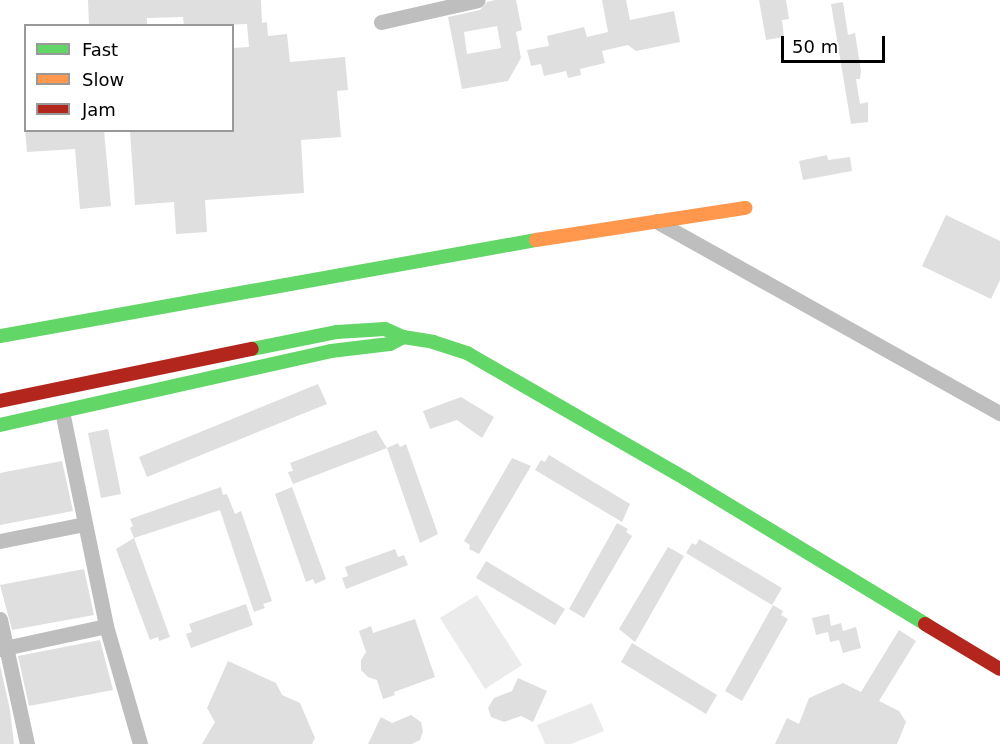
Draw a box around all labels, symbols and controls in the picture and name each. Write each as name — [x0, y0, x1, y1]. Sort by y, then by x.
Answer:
legend — [24, 24, 234, 132]
scale bar — [784, 24, 888, 62]
text: 50 m — [792, 36, 838, 57]
text: Fast — [82, 39, 118, 60]
text: Slow — [82, 69, 124, 90]
text: Jam — [82, 99, 116, 120]

